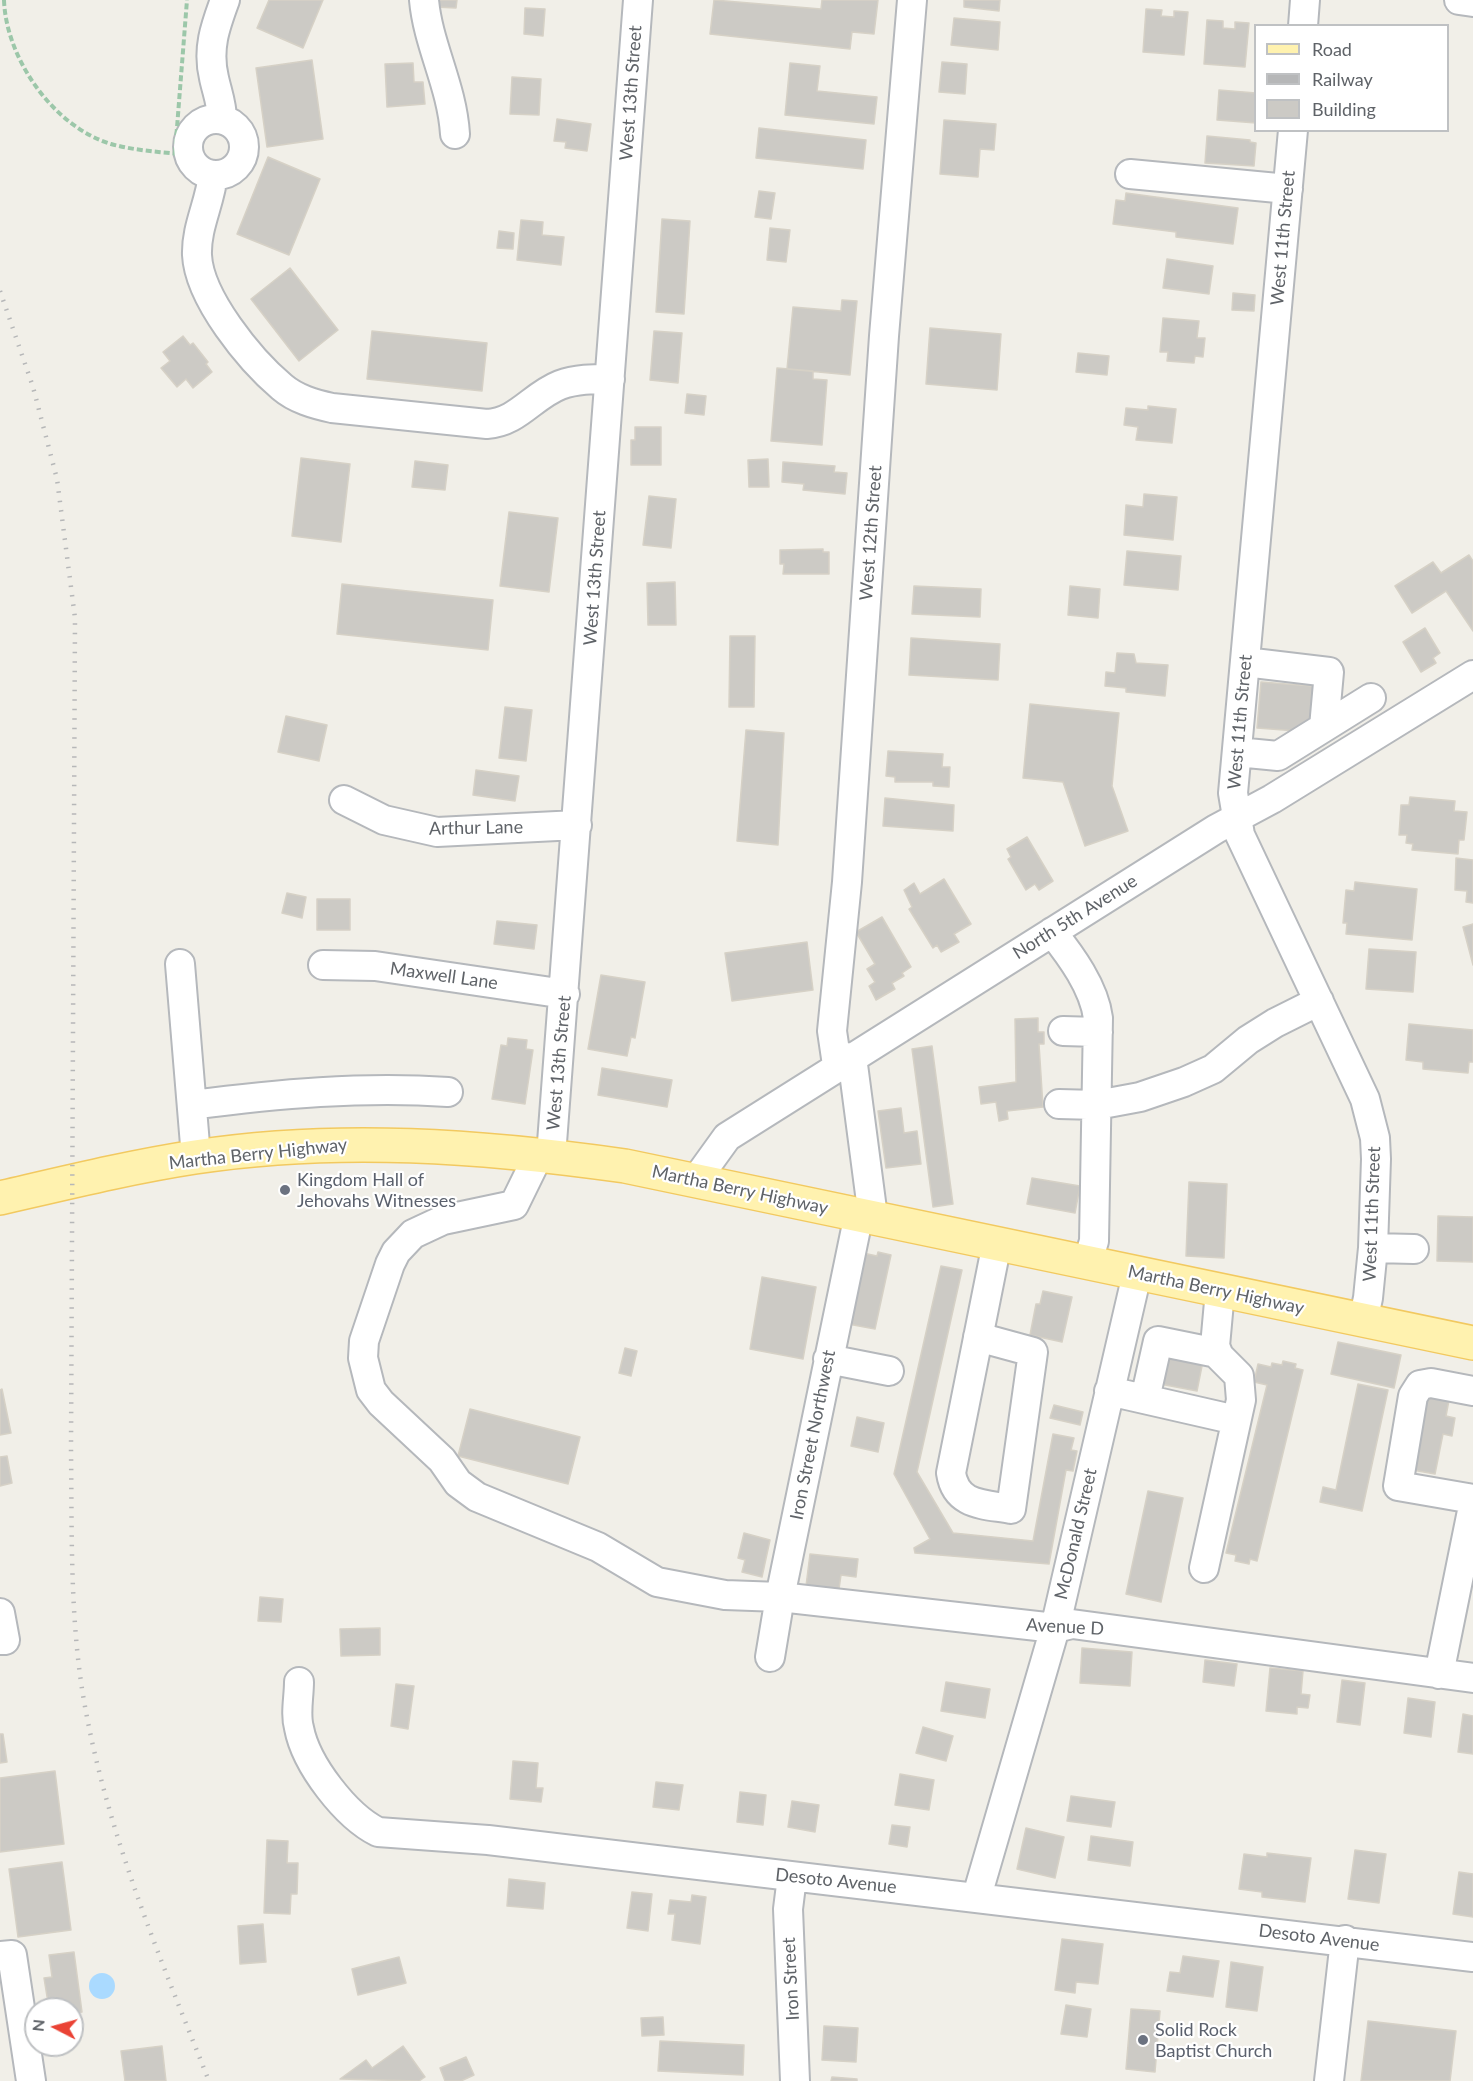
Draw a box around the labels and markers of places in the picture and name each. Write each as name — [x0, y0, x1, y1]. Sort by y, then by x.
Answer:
place label: Kingdom Hall of Jehovahs Witnesses — [297, 1169, 456, 1212]
marker: Kingdom Hall of Jehovahs Witnesses — [278, 1183, 292, 1197]
place label: Solid Rock Baptist Church — [1155, 2019, 1272, 2062]
marker: Solid Rock Baptist Church — [1136, 2033, 1150, 2047]

